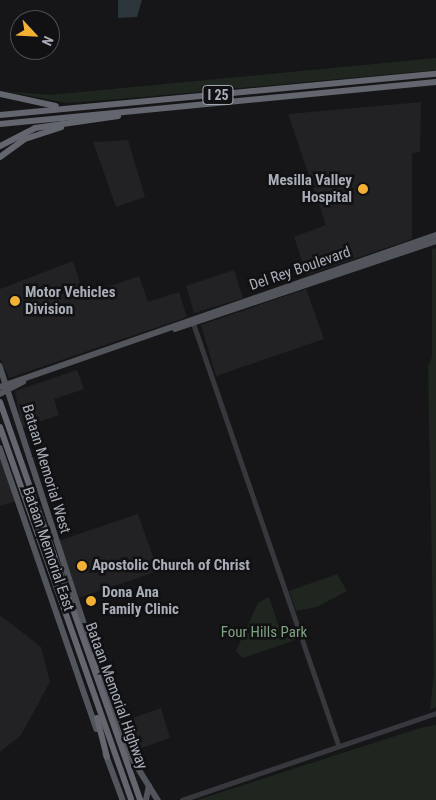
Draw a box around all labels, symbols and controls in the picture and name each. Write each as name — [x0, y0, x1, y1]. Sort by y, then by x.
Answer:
north arrow — [10, 10, 60, 60]
text: N — [39, 34, 57, 48]
road number: I 25 — [202, 84, 234, 106]
place label: Mesilla Valley Hospital — [268, 171, 352, 206]
marker: Mesilla Valley Hospital — [356, 182, 370, 196]
street label: Del Rey Boulevard — [247, 243, 353, 295]
place label: Motor Vehicles Division — [25, 283, 115, 318]
marker: Motor Vehicles Division — [9, 295, 21, 307]
street label: Bataan Memorial West — [18, 402, 74, 536]
street label: Bataan Memorial East — [18, 485, 78, 613]
place label: Apostolic Church of Christ — [92, 557, 250, 575]
marker: Apostolic Church of Christ — [76, 560, 88, 572]
place label: Dona Ana Family Clinic — [102, 583, 179, 618]
marker: Dona Ana Family Clinic — [84, 594, 98, 608]
street label: Bataan Memorial Highway — [81, 620, 151, 772]
park label: Four Hills Park — [221, 624, 307, 642]

